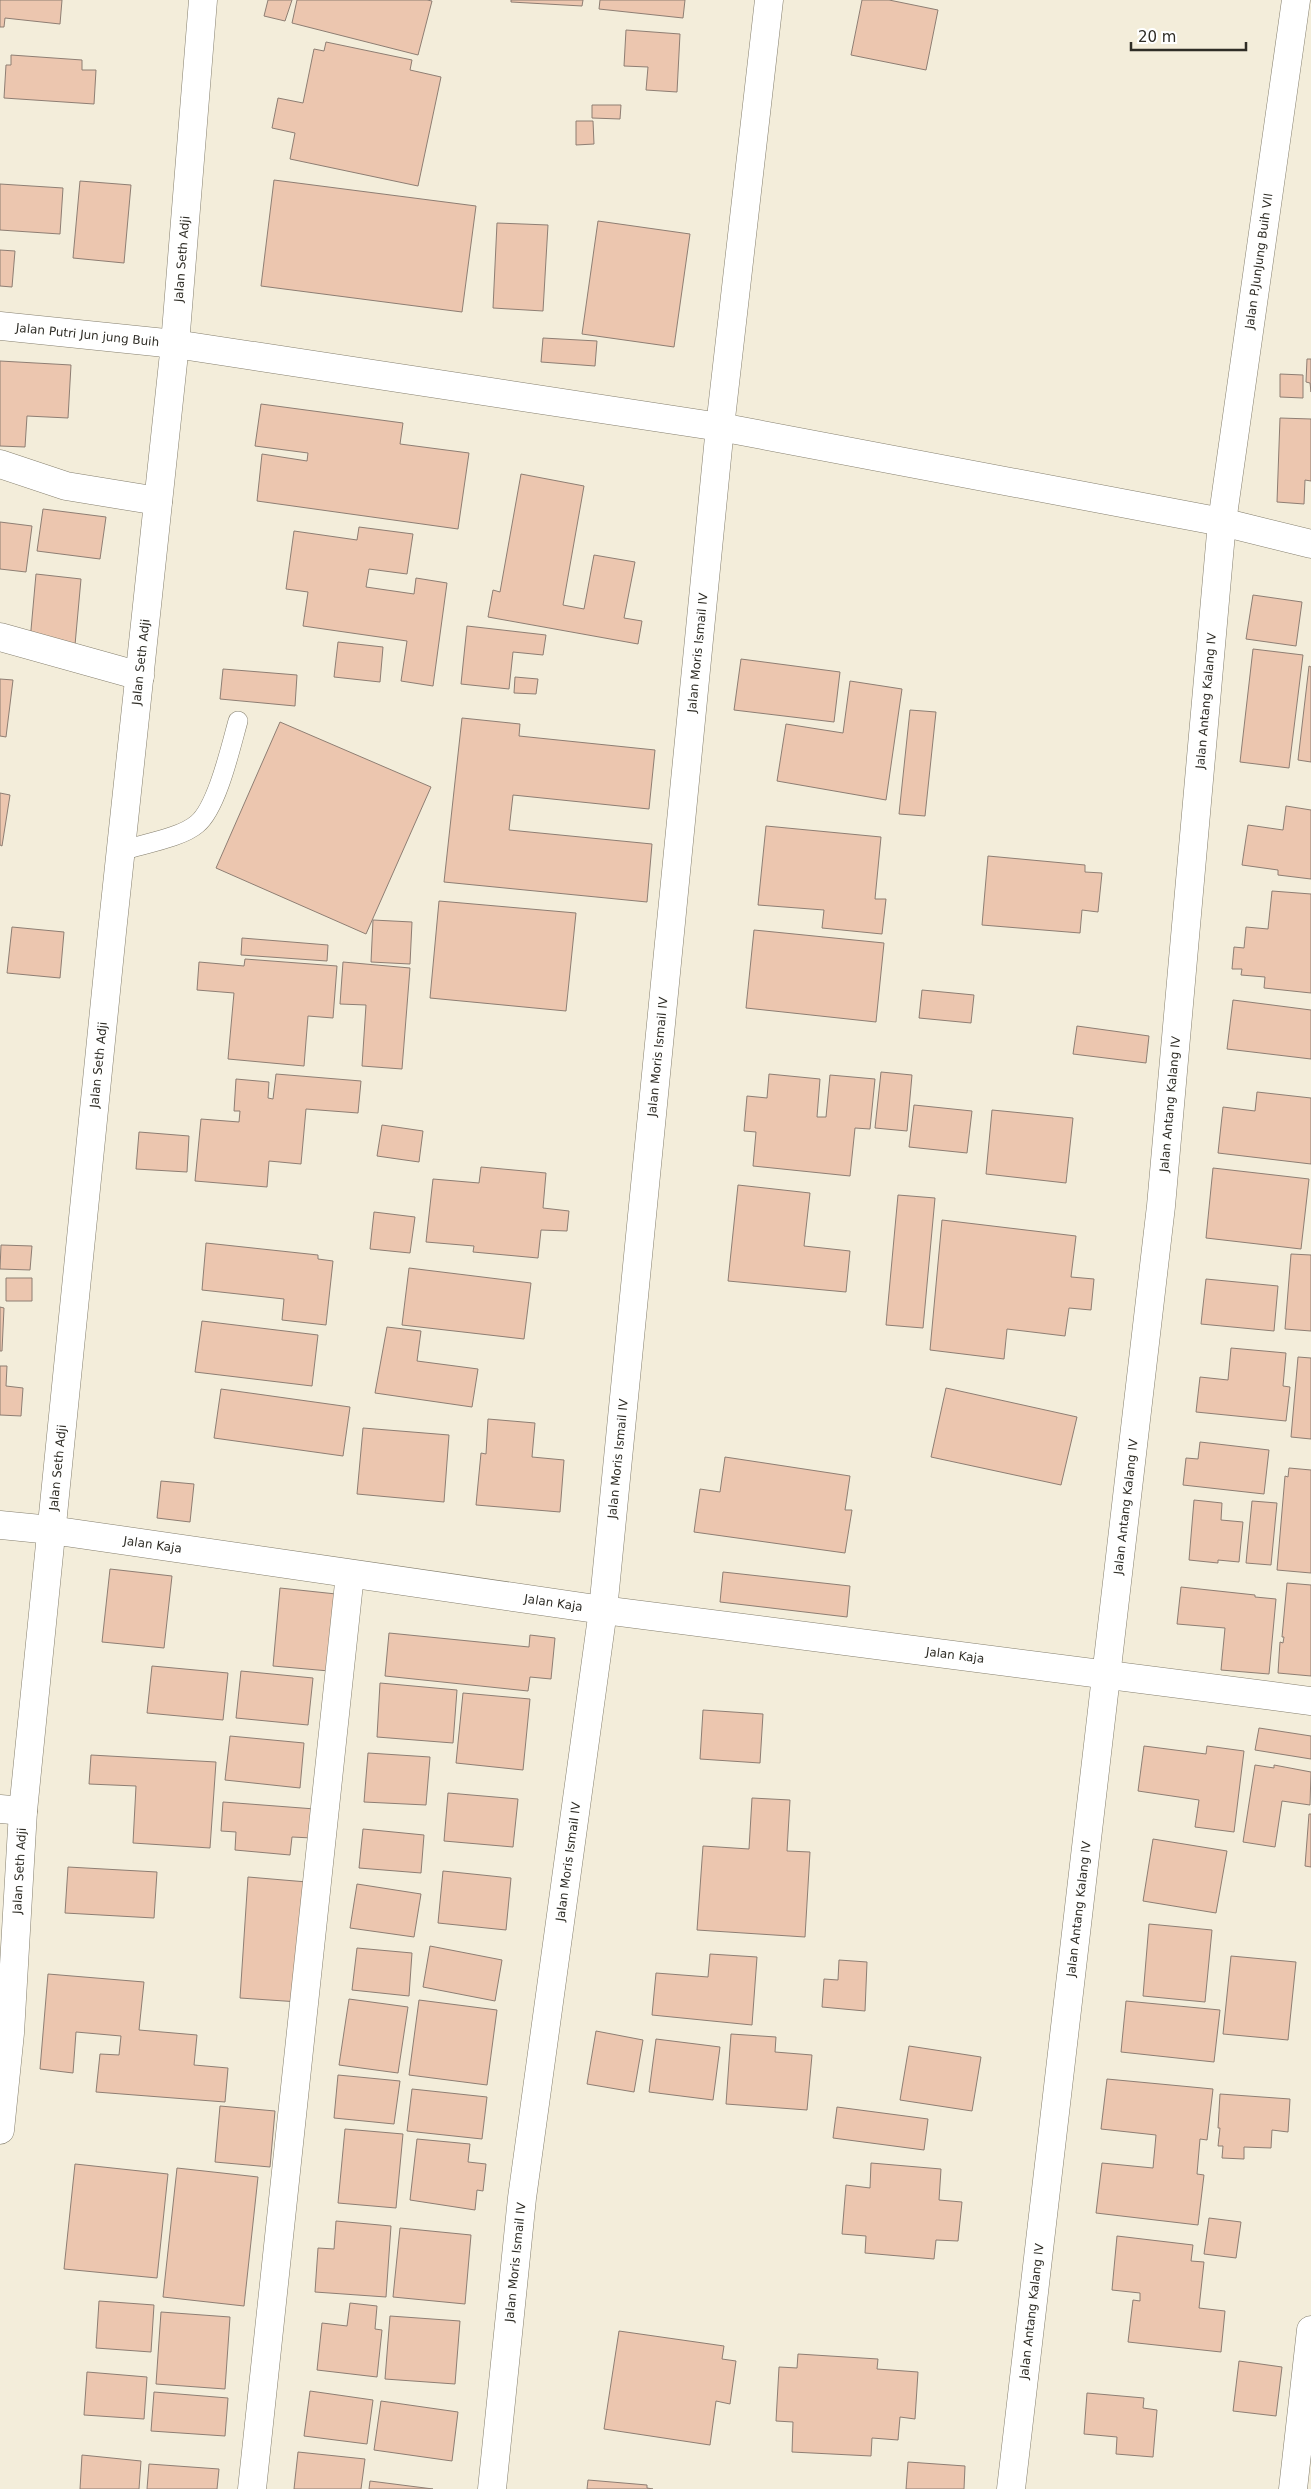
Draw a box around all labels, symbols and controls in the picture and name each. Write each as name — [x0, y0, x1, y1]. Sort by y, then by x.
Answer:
scale bar — [1131, 20, 1246, 52]
text: 20 m — [1138, 28, 1176, 46]
street label: Jalan P.JunJung Buih VII — [1242, 192, 1276, 331]
street label: Jalan Seth Adji — [171, 215, 192, 304]
street label: Jalan Putri Jun jung Buih — [14, 321, 160, 349]
street label: Jalan Moris Ismail IV — [685, 591, 711, 714]
street label: Jalan Seth Adji — [129, 618, 153, 707]
street label: Jalan Antang Kalang IV — [1193, 631, 1219, 770]
street label: Jalan Moris Ismail IV — [645, 995, 671, 1118]
street label: Jalan Seth Adji — [87, 1021, 110, 1109]
street label: Jalan Antang Kalang IV — [1157, 1035, 1183, 1174]
street label: Jalan Moris Ismail IV — [605, 1398, 631, 1520]
street label: Jalan Seth Adji — [46, 1424, 69, 1512]
street label: Jalan Antang Kalang IV — [1111, 1437, 1141, 1576]
street label: Jalan Kaja — [122, 1533, 183, 1556]
street label: Jalan Kaja — [522, 1592, 584, 1614]
street label: Jalan Kaja — [924, 1644, 985, 1666]
street label: Jalan Moris Ismail IV — [553, 1800, 584, 1923]
street label: Jalan Seth Adji — [10, 1827, 29, 1915]
street label: Jalan Antang Kalang IV — [1064, 1840, 1094, 1979]
street label: Jalan Moris Ismail IV — [502, 2201, 529, 2324]
street label: Jalan Antang Kalang IV — [1017, 2242, 1047, 2381]

